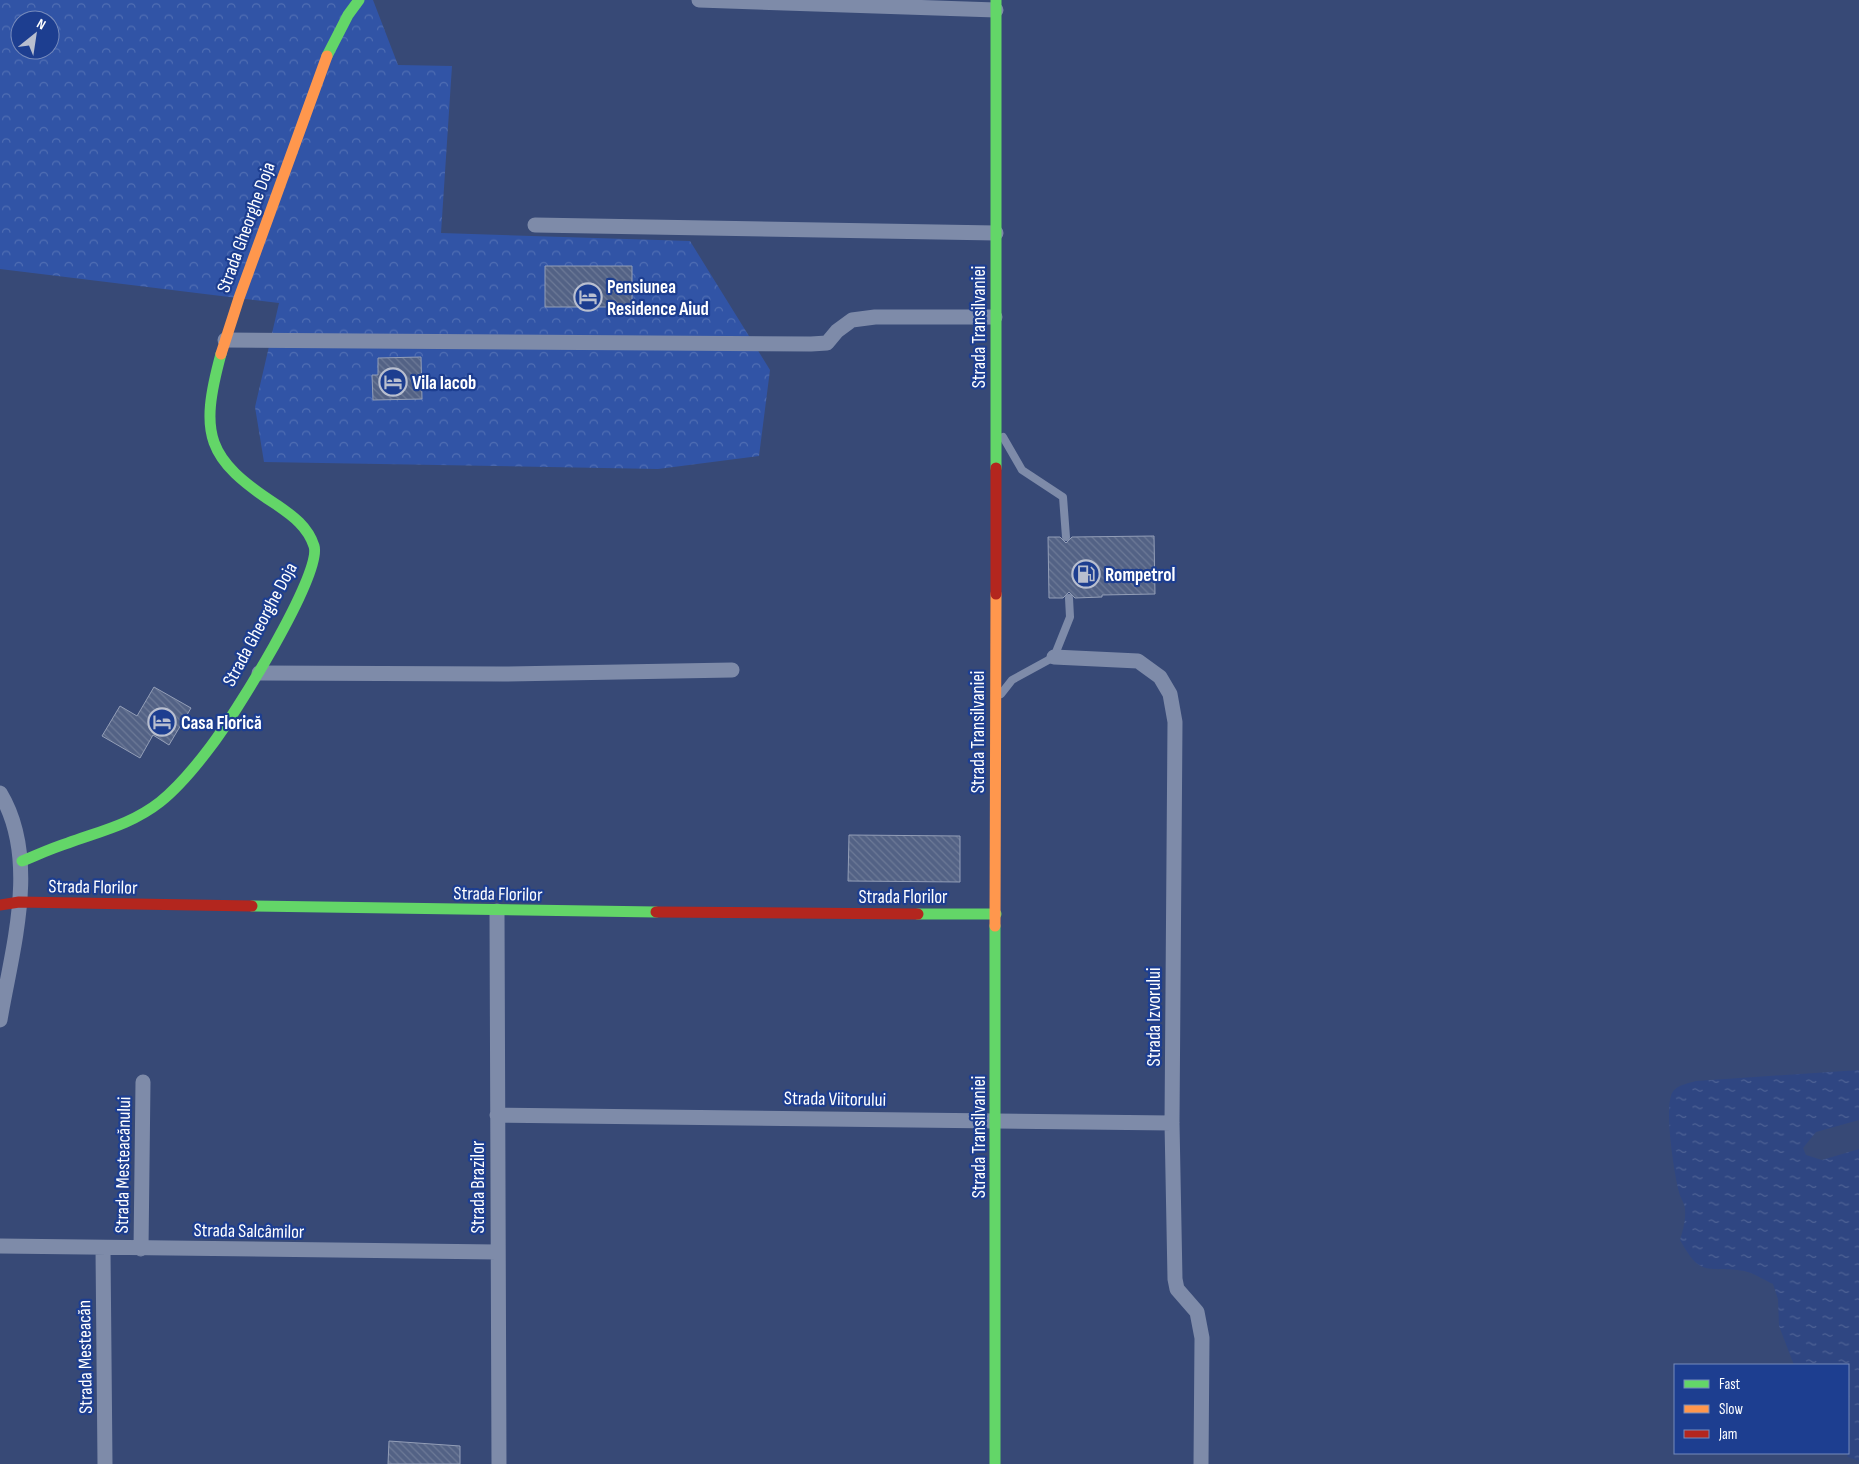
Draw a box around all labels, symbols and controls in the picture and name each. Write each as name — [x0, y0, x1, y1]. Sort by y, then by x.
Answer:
north arrow — [10, 10, 60, 60]
text: N — [34, 15, 49, 33]
street label: Strada Gheorghe Doja — [212, 159, 281, 296]
street label: Strada Transilvaniei — [968, 266, 991, 388]
place label: Pensiunea Residence Aiud — [607, 276, 709, 321]
hotel icon: Pensiunea Residence Aiud — [573, 282, 603, 312]
hotel icon: Vila Iacob — [378, 367, 408, 397]
place label: Vila Iacob — [412, 372, 476, 395]
street label: Strada Gheorghe Doja — [218, 559, 303, 691]
fuel station icon: Rompetrol — [1071, 559, 1101, 589]
place label: Rompetrol — [1105, 564, 1175, 587]
street label: Strada Transilvaniei — [967, 671, 990, 793]
hotel icon: Casa Florică — [147, 707, 177, 737]
place label: Casa Florică — [181, 712, 262, 735]
street label: Strada Florilor — [48, 875, 138, 900]
street label: Strada Florilor — [453, 882, 543, 907]
street label: Strada Florilor — [858, 886, 948, 909]
street label: Strada Izvorului — [1143, 968, 1166, 1066]
street label: Strada Transilvaniei — [968, 1076, 991, 1198]
street label: Strada Viitorului — [784, 1087, 886, 1112]
street label: Strada Mesteacănului — [111, 1096, 136, 1234]
street label: Strada Brazilor — [467, 1140, 490, 1233]
street label: Strada Salcâmilor — [193, 1219, 305, 1244]
street label: Strada Mesteacăn — [73, 1300, 98, 1414]
legend — [1674, 1364, 1849, 1454]
text: Fast — [1719, 1375, 1741, 1394]
text: Slow — [1719, 1400, 1743, 1419]
text: Jam — [1718, 1425, 1737, 1444]

